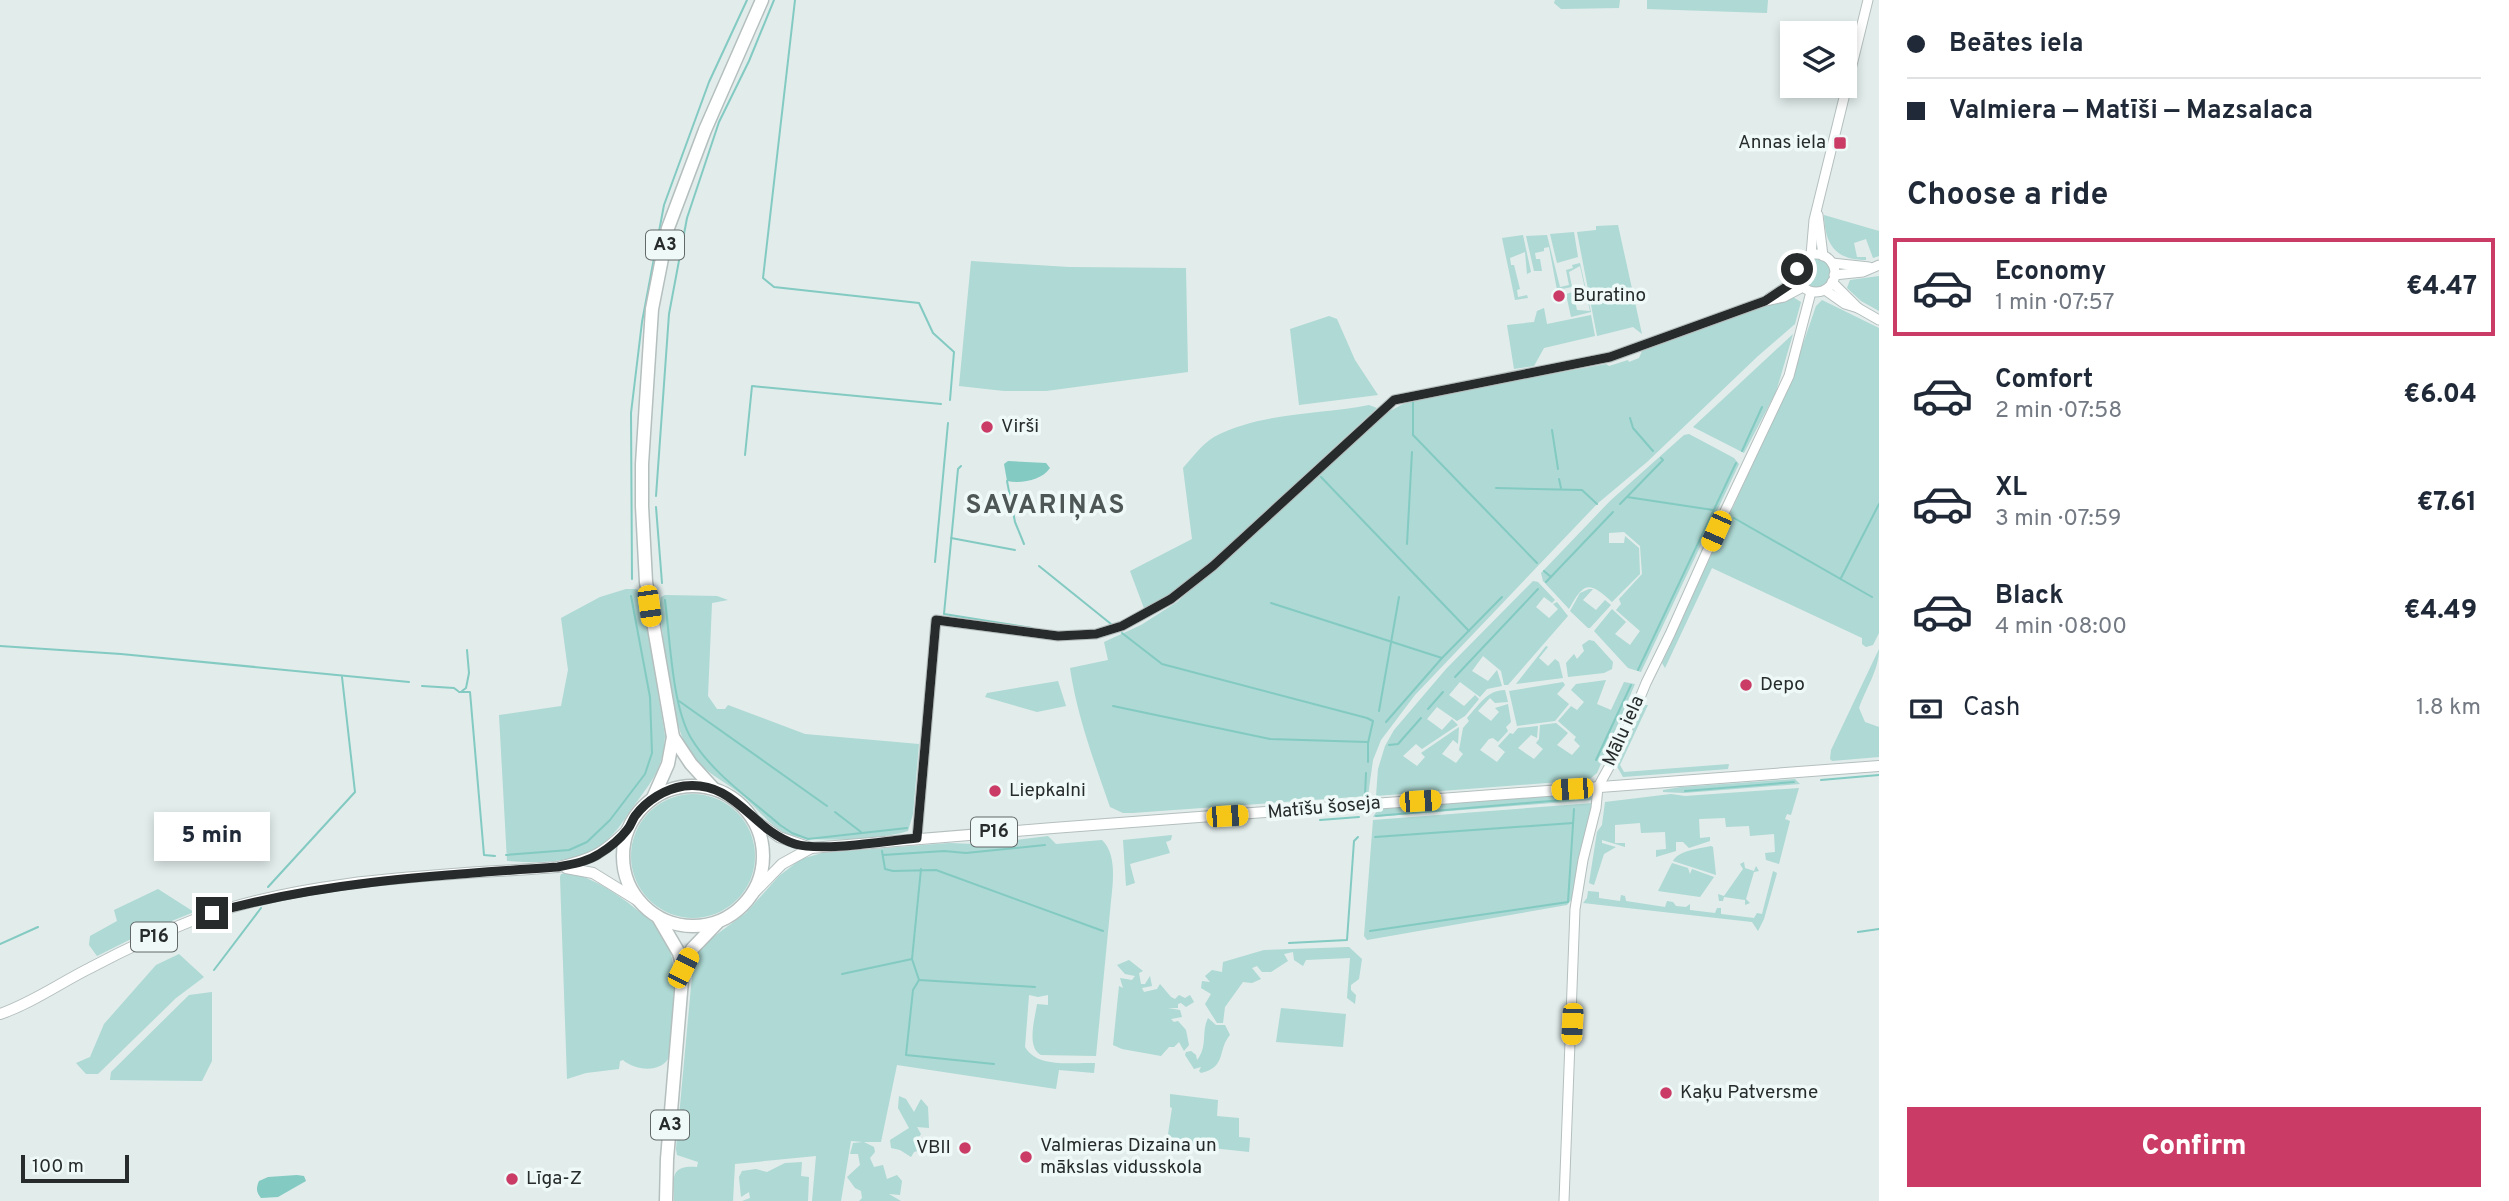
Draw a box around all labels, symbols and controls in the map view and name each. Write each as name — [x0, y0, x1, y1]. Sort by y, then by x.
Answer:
map controls — [1780, 21, 1857, 98]
button: layers — [1780, 21, 1857, 98]
text: Beātes iela — [1949, 28, 2083, 61]
text: Valmiera — Matīši — Mazsalaca — [1949, 95, 2313, 128]
place label: Annas iela — [1738, 131, 1826, 155]
marker: Annas iela — [1832, 135, 1848, 151]
text: Choose a ride — [1907, 176, 2108, 216]
road number: A3 — [646, 230, 684, 260]
route start — [1781, 253, 1813, 285]
icon: car — [1911, 256, 1974, 319]
text: Economy — [1995, 256, 2106, 289]
text: €4.47 — [2406, 271, 2477, 304]
place label: Buratino — [1573, 284, 1646, 308]
marker: Buratino — [1551, 288, 1567, 304]
text: 1 min · 07:57 — [1995, 289, 2114, 318]
icon: car — [1911, 364, 1974, 427]
text: Comfort — [1995, 364, 2093, 397]
text: €6.04 — [2404, 379, 2477, 412]
text: 2 min · 07:58 — [1995, 397, 2122, 426]
place label: Virši — [1001, 415, 1039, 439]
marker: Virši — [979, 419, 995, 435]
icon: car — [1911, 472, 1974, 535]
text: XL — [1995, 472, 2027, 505]
text: €7.61 — [2417, 487, 2477, 520]
district label: SAVARIŅAS — [966, 490, 1126, 523]
text: 3 min · 07:59 — [1995, 505, 2121, 534]
car — [1698, 508, 1735, 554]
icon: car — [1911, 580, 1974, 643]
text: Black — [1995, 580, 2064, 613]
car — [636, 584, 663, 628]
text: €4.49 — [2404, 595, 2477, 628]
text: 4 min · 08:00 — [1995, 613, 2127, 642]
place label: Depo — [1760, 673, 1805, 697]
marker: Depo — [1738, 677, 1754, 693]
icon: cash — [1907, 690, 1945, 728]
street label: Mālu iela — [1598, 692, 1650, 770]
text: Cash — [1963, 692, 2020, 725]
text: 1.8 km — [2416, 694, 2481, 723]
car — [1551, 777, 1594, 801]
place label: Liepkalni — [1009, 779, 1086, 803]
marker: Liepkalni — [987, 783, 1003, 799]
car — [1399, 789, 1442, 813]
street label: Matīšu šoseja — [1266, 791, 1382, 825]
car — [1206, 804, 1249, 828]
callout: 5 min — [154, 811, 270, 860]
road number: P16 — [971, 818, 1017, 846]
text: 5 min — [182, 822, 242, 851]
route end — [196, 897, 228, 929]
road number: P16 — [131, 922, 177, 952]
car — [665, 945, 702, 991]
car — [1561, 1002, 1584, 1046]
place label: Kaķu Patversme — [1680, 1081, 1818, 1105]
marker: Kaķu Patversme — [1658, 1085, 1674, 1101]
button: Confirm — [1907, 1107, 2481, 1187]
road number: A3 — [651, 1110, 689, 1140]
place label: Valmieras Dizaina un mākslas vidusskola — [1040, 1134, 1217, 1180]
place label: VBII — [916, 1136, 951, 1160]
marker: VBII — [957, 1140, 973, 1156]
marker: Valmieras Dizaina un mākslas vidusskola — [1018, 1149, 1034, 1165]
scale bar — [21, 1152, 130, 1184]
text: 100 m — [32, 1155, 84, 1179]
place label: Līga-Z — [526, 1167, 582, 1191]
marker: Līga-Z — [504, 1171, 520, 1187]

